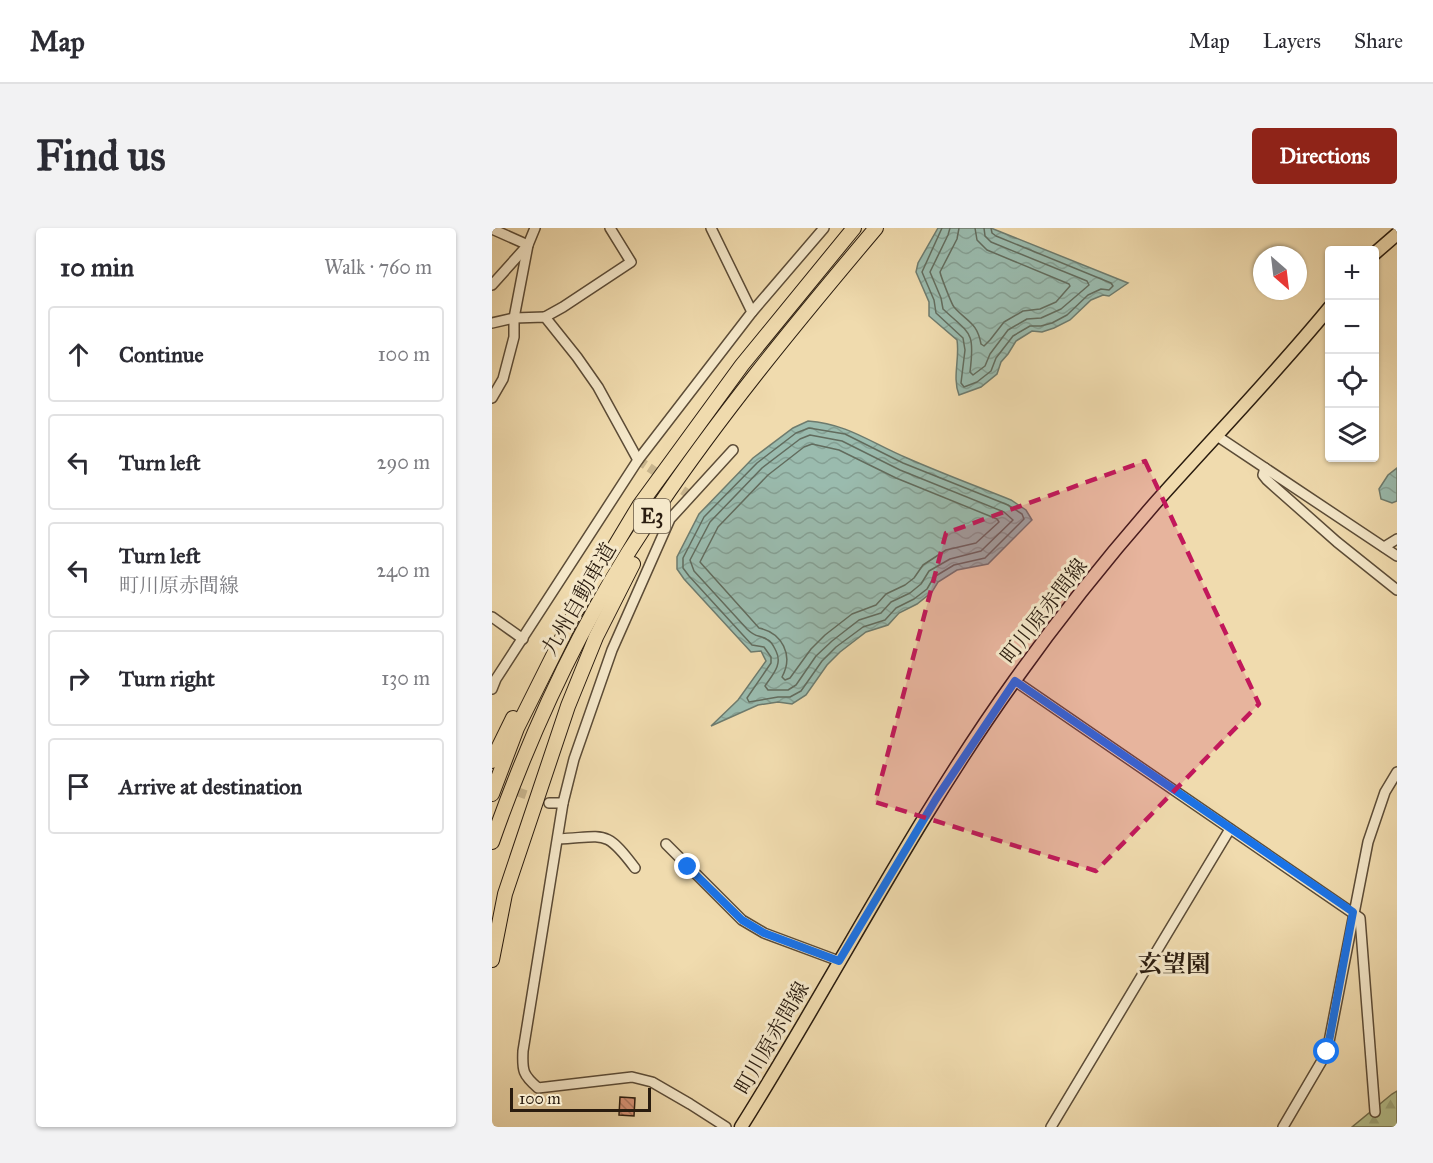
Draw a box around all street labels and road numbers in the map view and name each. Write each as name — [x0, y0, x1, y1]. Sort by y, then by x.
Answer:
road number: E3 — [634, 499, 670, 533]
street label: 九州自動車道 — [536, 538, 622, 660]
street label: 町川原赤間線 — [995, 553, 1093, 669]
street label: 町川原赤間線 — [729, 977, 815, 1099]

